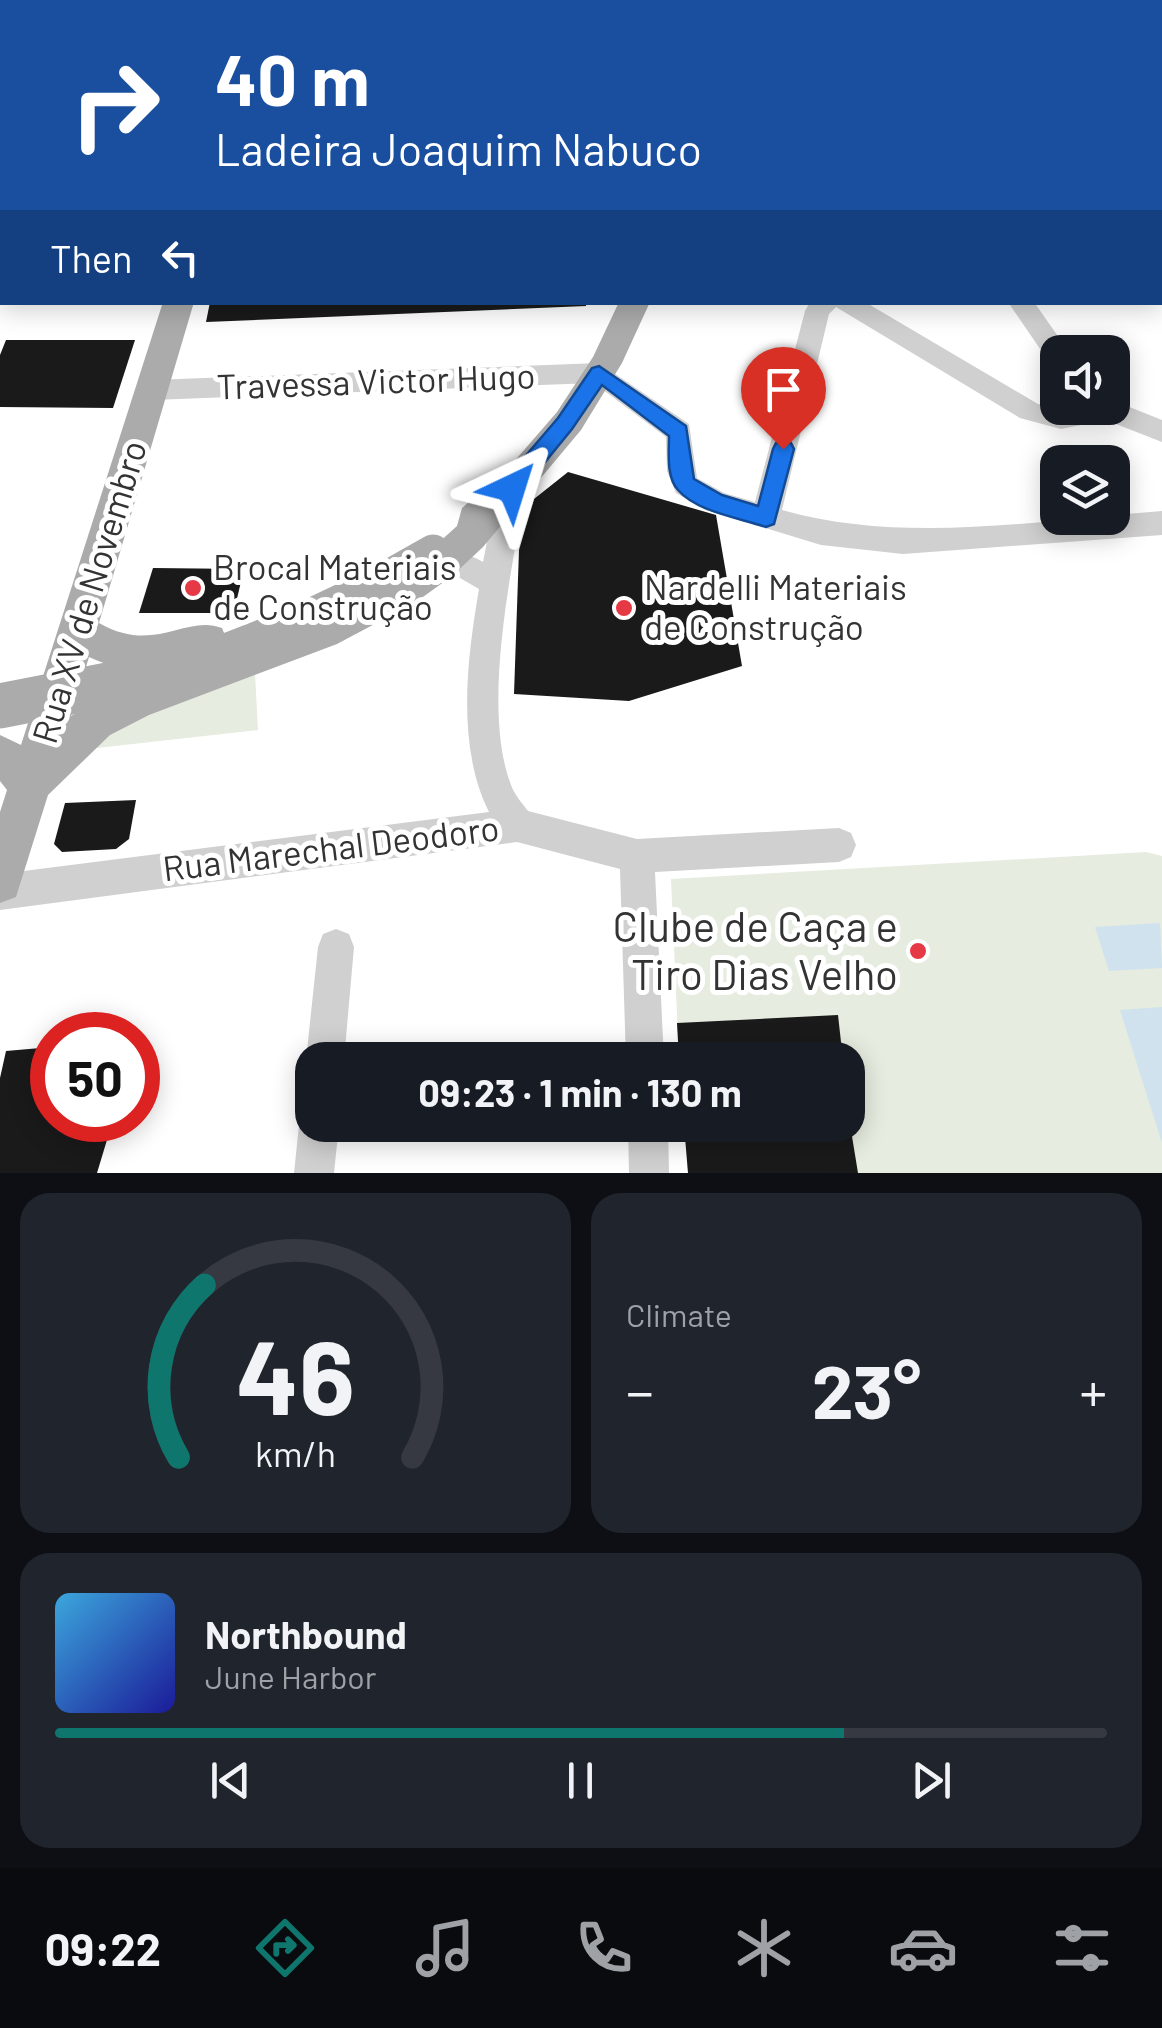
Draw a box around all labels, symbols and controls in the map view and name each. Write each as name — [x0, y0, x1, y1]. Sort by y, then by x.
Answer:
text: 40 m — [215, 36, 370, 120]
icon: right — [50, 40, 180, 170]
text: Ladeira Joaquim Nabuco — [215, 121, 702, 175]
icon: left — [153, 230, 208, 285]
text: Then — [50, 235, 133, 281]
map controls — [1040, 335, 1130, 535]
button: sound — [1040, 335, 1130, 425]
pin — [741, 347, 826, 450]
street label: Travessa Victor Hugo — [216, 353, 536, 407]
icon: arrive — [756, 362, 811, 417]
street label: Rua XV de Novembro — [22, 435, 154, 748]
position arrow — [460, 436, 564, 540]
button: layers — [1040, 445, 1130, 535]
place label: Brocal Materiais de Construção — [213, 545, 457, 627]
place label: Nardelli Materiais de Construção — [644, 565, 907, 647]
marker: Brocal Materiais de Construção — [182, 577, 204, 599]
marker: Nardelli Materiais de Construção — [613, 597, 635, 619]
street label: Rua Marechal Deodoro — [160, 806, 501, 888]
place label: Clube de Caça e Tiro Dias Velho — [612, 900, 898, 998]
marker: Clube de Caça e Tiro Dias Velho — [907, 940, 929, 962]
speed limit sign: 50 — [30, 1012, 160, 1142]
text: 09:23 · 1 min · 130 m — [418, 1069, 742, 1115]
text: Climate — [626, 1295, 732, 1333]
text: 46 — [236, 1311, 355, 1436]
text: 23° — [812, 1344, 921, 1434]
text: − — [626, 1357, 654, 1423]
text: + — [1079, 1357, 1107, 1423]
text: km/h — [255, 1431, 336, 1474]
text: Northbound — [205, 1611, 407, 1657]
text: June Harbor — [205, 1657, 376, 1695]
icon: previous — [203, 1753, 258, 1808]
icon: pause — [553, 1753, 608, 1808]
icon: next — [904, 1753, 959, 1808]
icon: directions — [250, 1913, 320, 1983]
icon: music — [410, 1913, 480, 1983]
icon: phone — [569, 1913, 639, 1983]
icon: climate — [729, 1913, 799, 1983]
icon: car — [888, 1913, 958, 1983]
icon: filters — [1047, 1913, 1117, 1983]
text: 09:22 — [45, 1921, 161, 1975]

